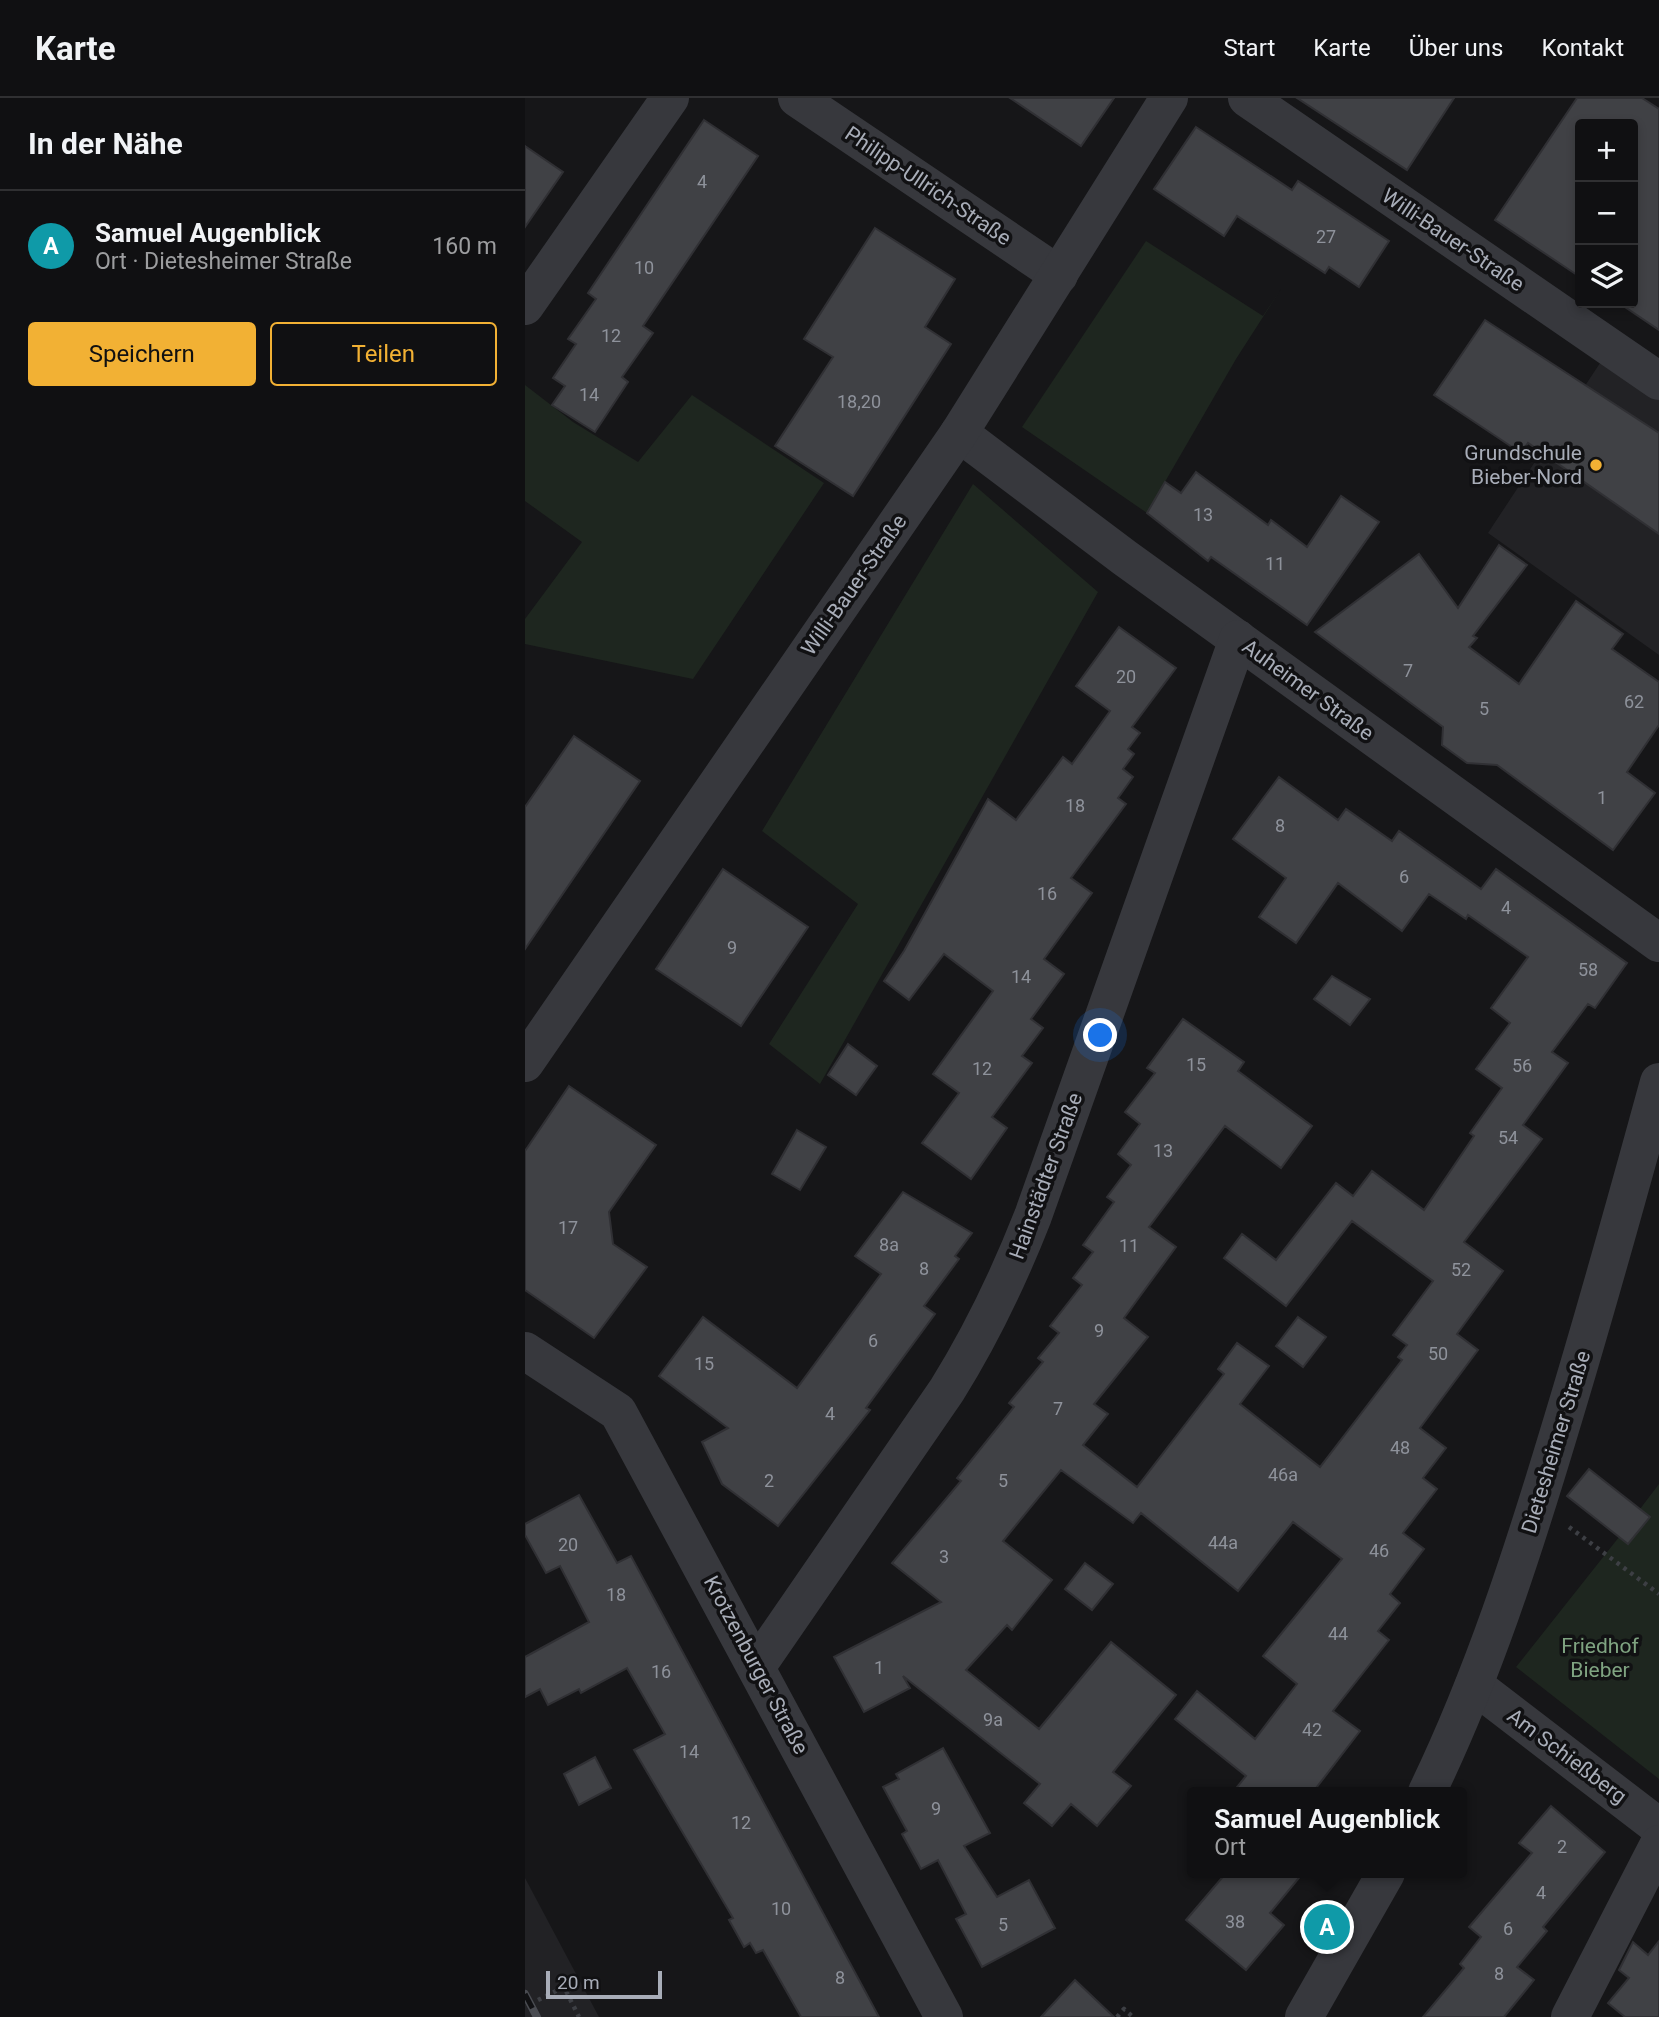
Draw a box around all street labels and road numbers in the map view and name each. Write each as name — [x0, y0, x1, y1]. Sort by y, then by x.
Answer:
street label: Philipp-Ullrich-Straße — [840, 122, 1016, 250]
street label: Willi-Bauer-Straße — [1377, 184, 1529, 296]
street label: Willi-Bauer-Straße — [797, 510, 911, 660]
street label: Auheimer Straße — [1238, 634, 1378, 746]
street label: Hainstädter Straße — [1005, 1089, 1087, 1263]
street label: Dietesheimer Straße — [1517, 1348, 1595, 1536]
street label: Krotzenburger Straße — [699, 1572, 813, 1758]
street label: Am Schießberg — [1503, 1703, 1631, 1809]

